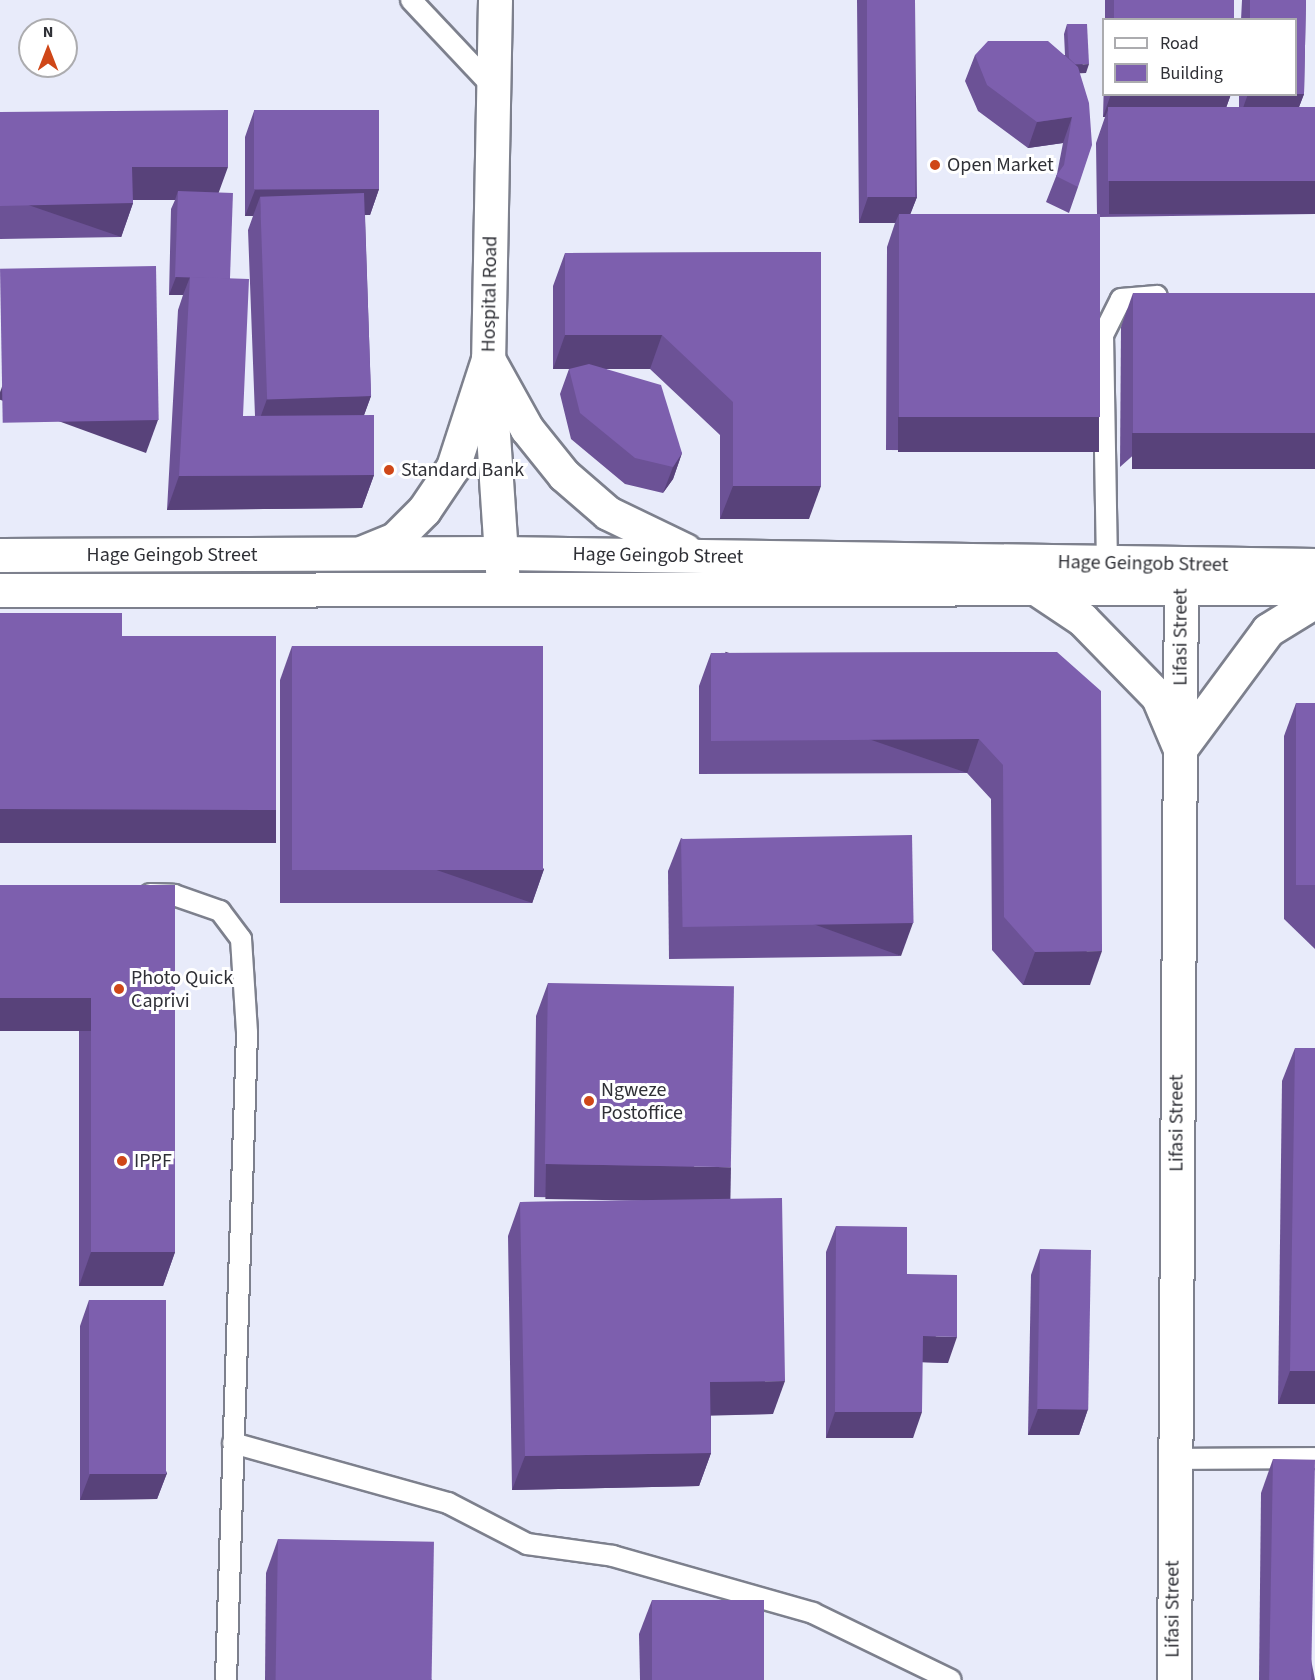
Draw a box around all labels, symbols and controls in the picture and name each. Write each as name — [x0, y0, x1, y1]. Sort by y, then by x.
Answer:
north arrow — [18, 18, 78, 78]
legend — [1102, 18, 1297, 96]
text: N — [43, 21, 53, 43]
text: Road — [1160, 31, 1199, 56]
text: Building — [1160, 61, 1223, 86]
place label: Open Market — [947, 153, 1054, 177]
marker: Open Market — [928, 158, 942, 172]
street label: Hospital Road — [477, 235, 503, 353]
place label: Standard Bank — [401, 458, 524, 482]
marker: Standard Bank — [382, 463, 396, 477]
street label: Hage Geingob Street — [87, 543, 257, 567]
street label: Hage Geingob Street — [572, 543, 744, 569]
street label: Hage Geingob Street — [1057, 551, 1229, 577]
street label: Lifasi Street — [1169, 588, 1193, 686]
place label: Photo Quick Caprivi — [131, 966, 233, 1013]
marker: Photo Quick Caprivi — [112, 982, 126, 996]
street label: Lifasi Street — [1165, 1074, 1189, 1172]
place label: Ngweze Postoffice — [601, 1078, 683, 1125]
marker: Ngweze Postoffice — [582, 1094, 596, 1108]
place label: IPPF — [134, 1149, 172, 1173]
marker: IPPF — [115, 1154, 129, 1168]
street label: Lifasi Street — [1161, 1560, 1185, 1658]

